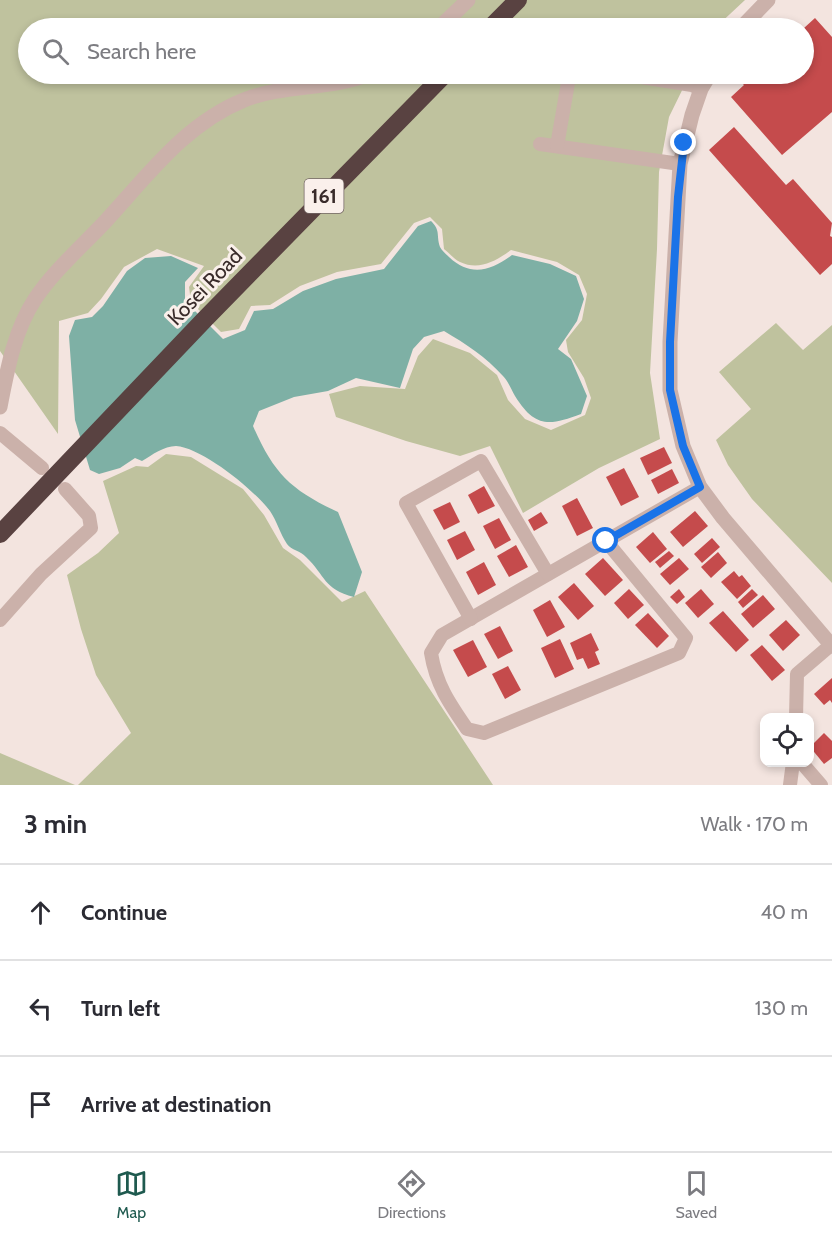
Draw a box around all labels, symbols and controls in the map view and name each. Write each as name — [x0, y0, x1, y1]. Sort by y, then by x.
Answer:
search box — [18, 18, 814, 84]
icon: search — [39, 35, 72, 68]
text: Search here — [87, 38, 196, 65]
route end — [670, 129, 696, 155]
road number: 161 — [304, 179, 344, 213]
street label: Kosei Road — [162, 243, 247, 330]
route start — [592, 527, 618, 553]
map controls — [760, 713, 814, 767]
button: locate — [760, 713, 814, 767]
text: 3 min — [24, 808, 87, 840]
text: Walk · 170 m — [700, 812, 808, 836]
icon: ahead — [24, 896, 57, 929]
text: Continue — [81, 899, 167, 926]
text: 40 m — [760, 900, 808, 924]
icon: left — [24, 992, 57, 1025]
text: Turn left — [81, 995, 160, 1022]
text: 130 m — [755, 996, 808, 1020]
icon: arrive — [24, 1088, 57, 1121]
text: Arrive at destination — [81, 1091, 271, 1118]
tab: Map — [115, 1167, 148, 1222]
tab: Directions — [378, 1167, 446, 1222]
tab: Saved — [676, 1167, 717, 1222]

